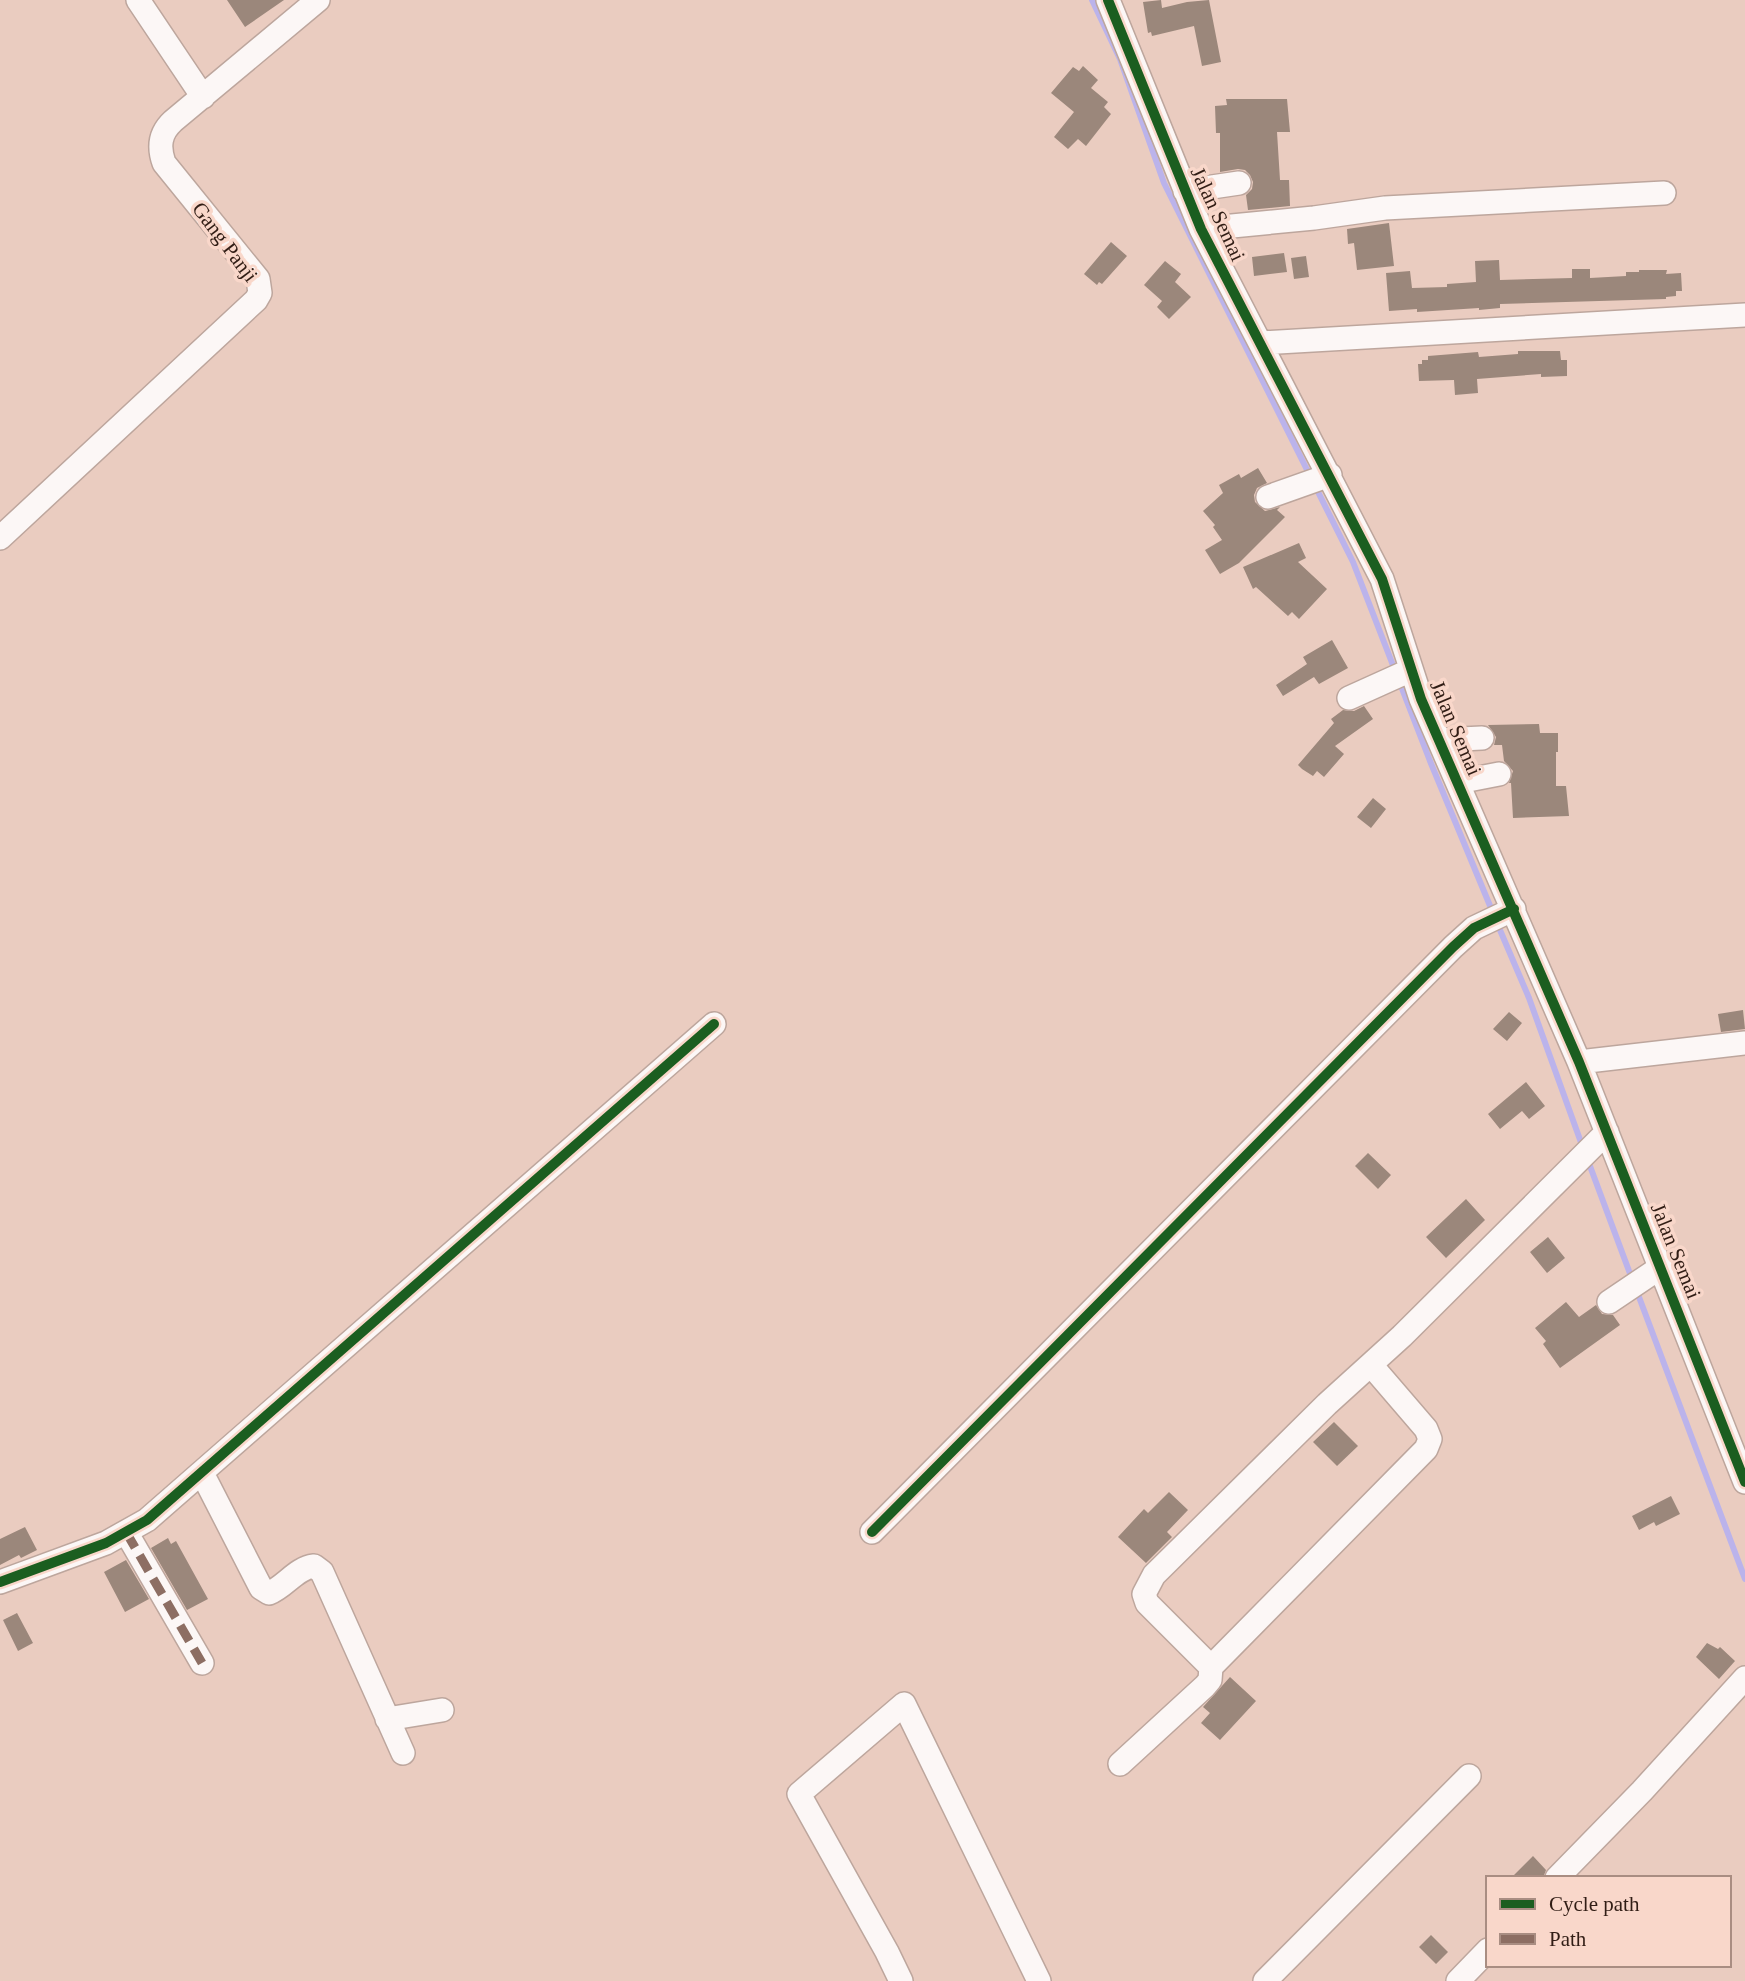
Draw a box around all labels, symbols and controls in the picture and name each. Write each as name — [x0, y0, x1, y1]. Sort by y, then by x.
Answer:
street label: Jalan Semai — [1186, 163, 1250, 265]
street label: Gang Panji — [187, 197, 263, 287]
street label: Jalan Semai — [1425, 677, 1487, 779]
street label: Jalan Semai — [1646, 1200, 1706, 1302]
legend — [1486, 1876, 1731, 1967]
text: Cycle path — [1549, 1892, 1640, 1916]
text: Path — [1549, 1927, 1587, 1951]

